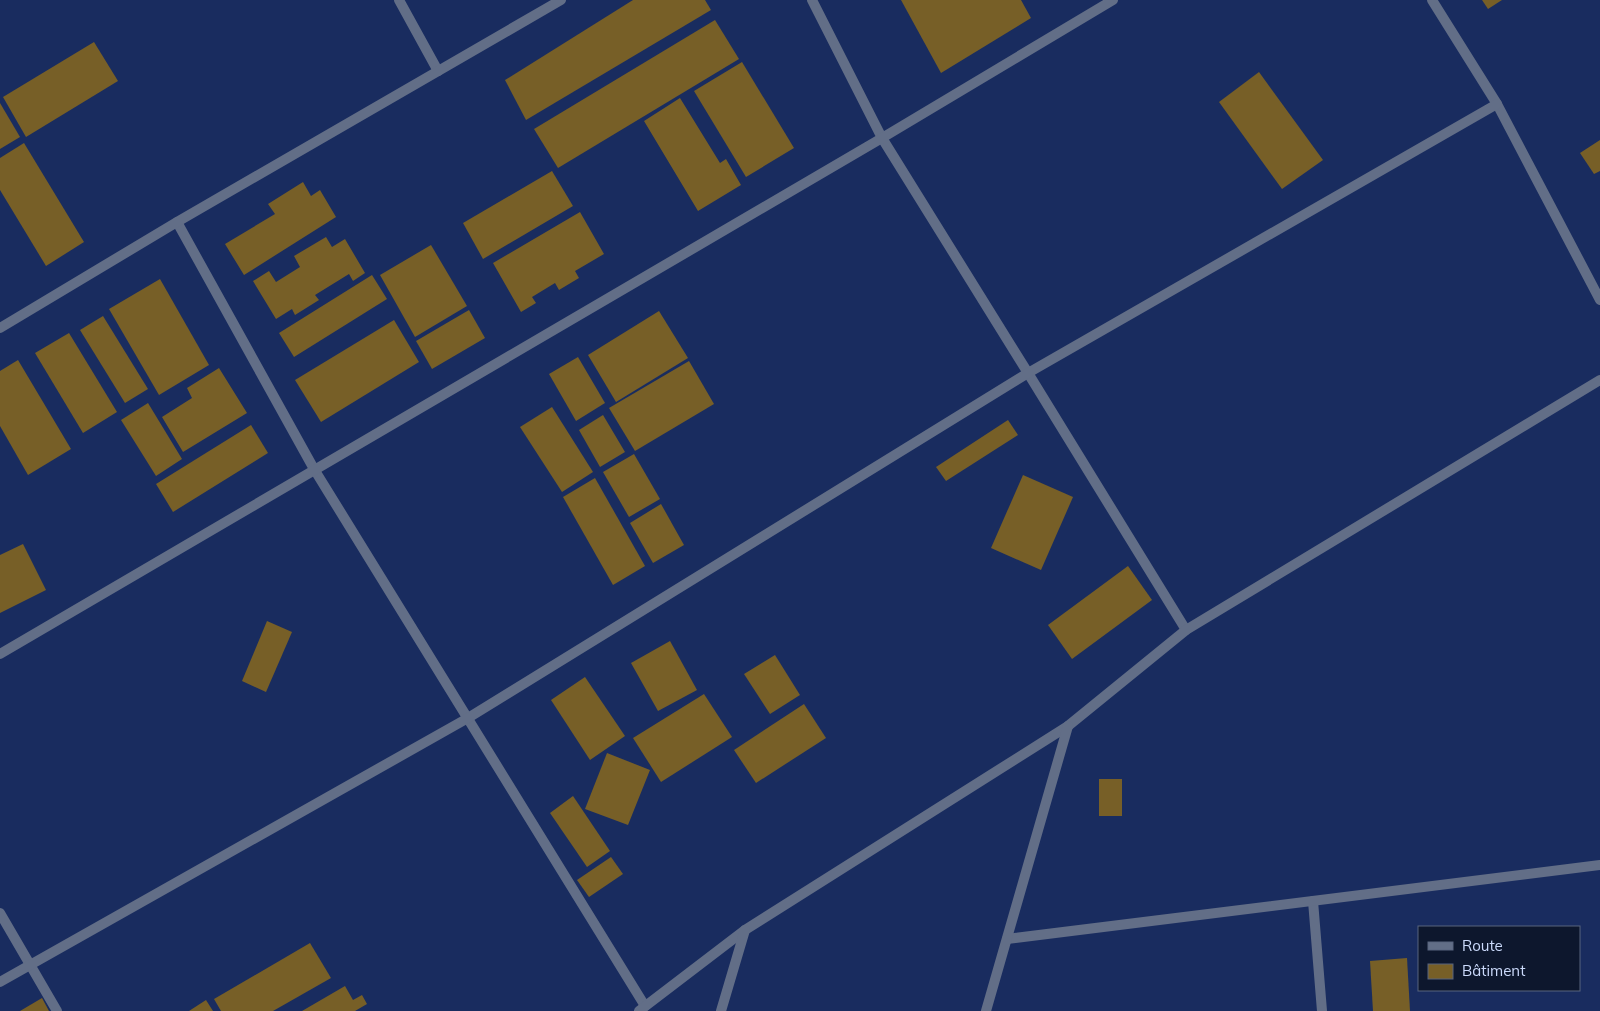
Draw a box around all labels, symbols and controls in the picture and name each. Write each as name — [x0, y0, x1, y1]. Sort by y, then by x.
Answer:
legend — [1418, 926, 1580, 991]
text: Route — [1462, 936, 1503, 955]
text: Bâtiment — [1462, 961, 1525, 980]

